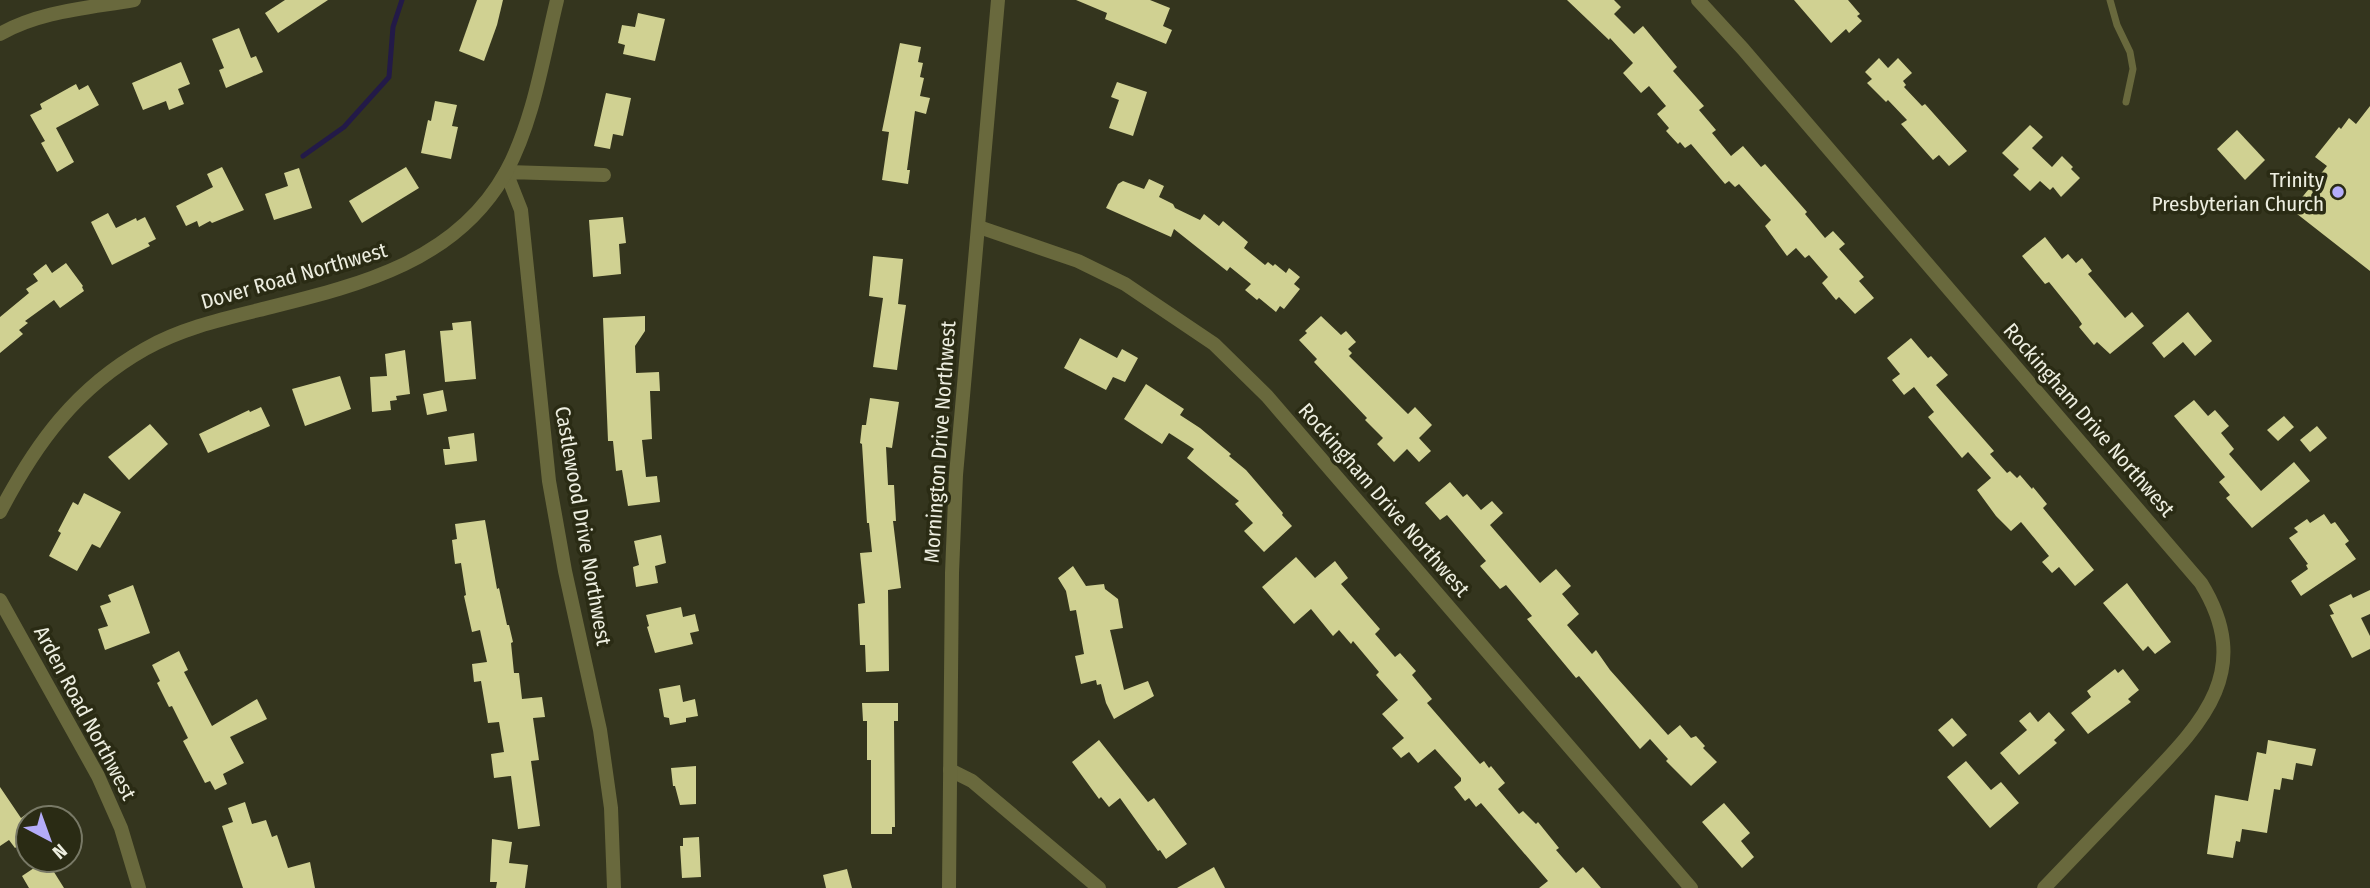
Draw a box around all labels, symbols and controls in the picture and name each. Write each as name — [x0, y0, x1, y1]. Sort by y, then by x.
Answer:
place label: Trinity Presbyterian Church — [2152, 167, 2325, 217]
marker: Trinity Presbyterian Church — [2330, 184, 2346, 200]
street label: Dover Road Northwest — [198, 237, 390, 315]
street label: Rockingham Drive Northwest — [1998, 318, 2180, 522]
street label: Mornington Drive Northwest — [919, 320, 961, 564]
street label: Rockingham Drive Northwest — [1293, 398, 1475, 602]
street label: Castlewood Drive Northwest — [549, 404, 617, 648]
street label: Arden Road Northwest — [28, 622, 142, 804]
north arrow — [14, 804, 84, 874]
text: N — [48, 839, 72, 864]

